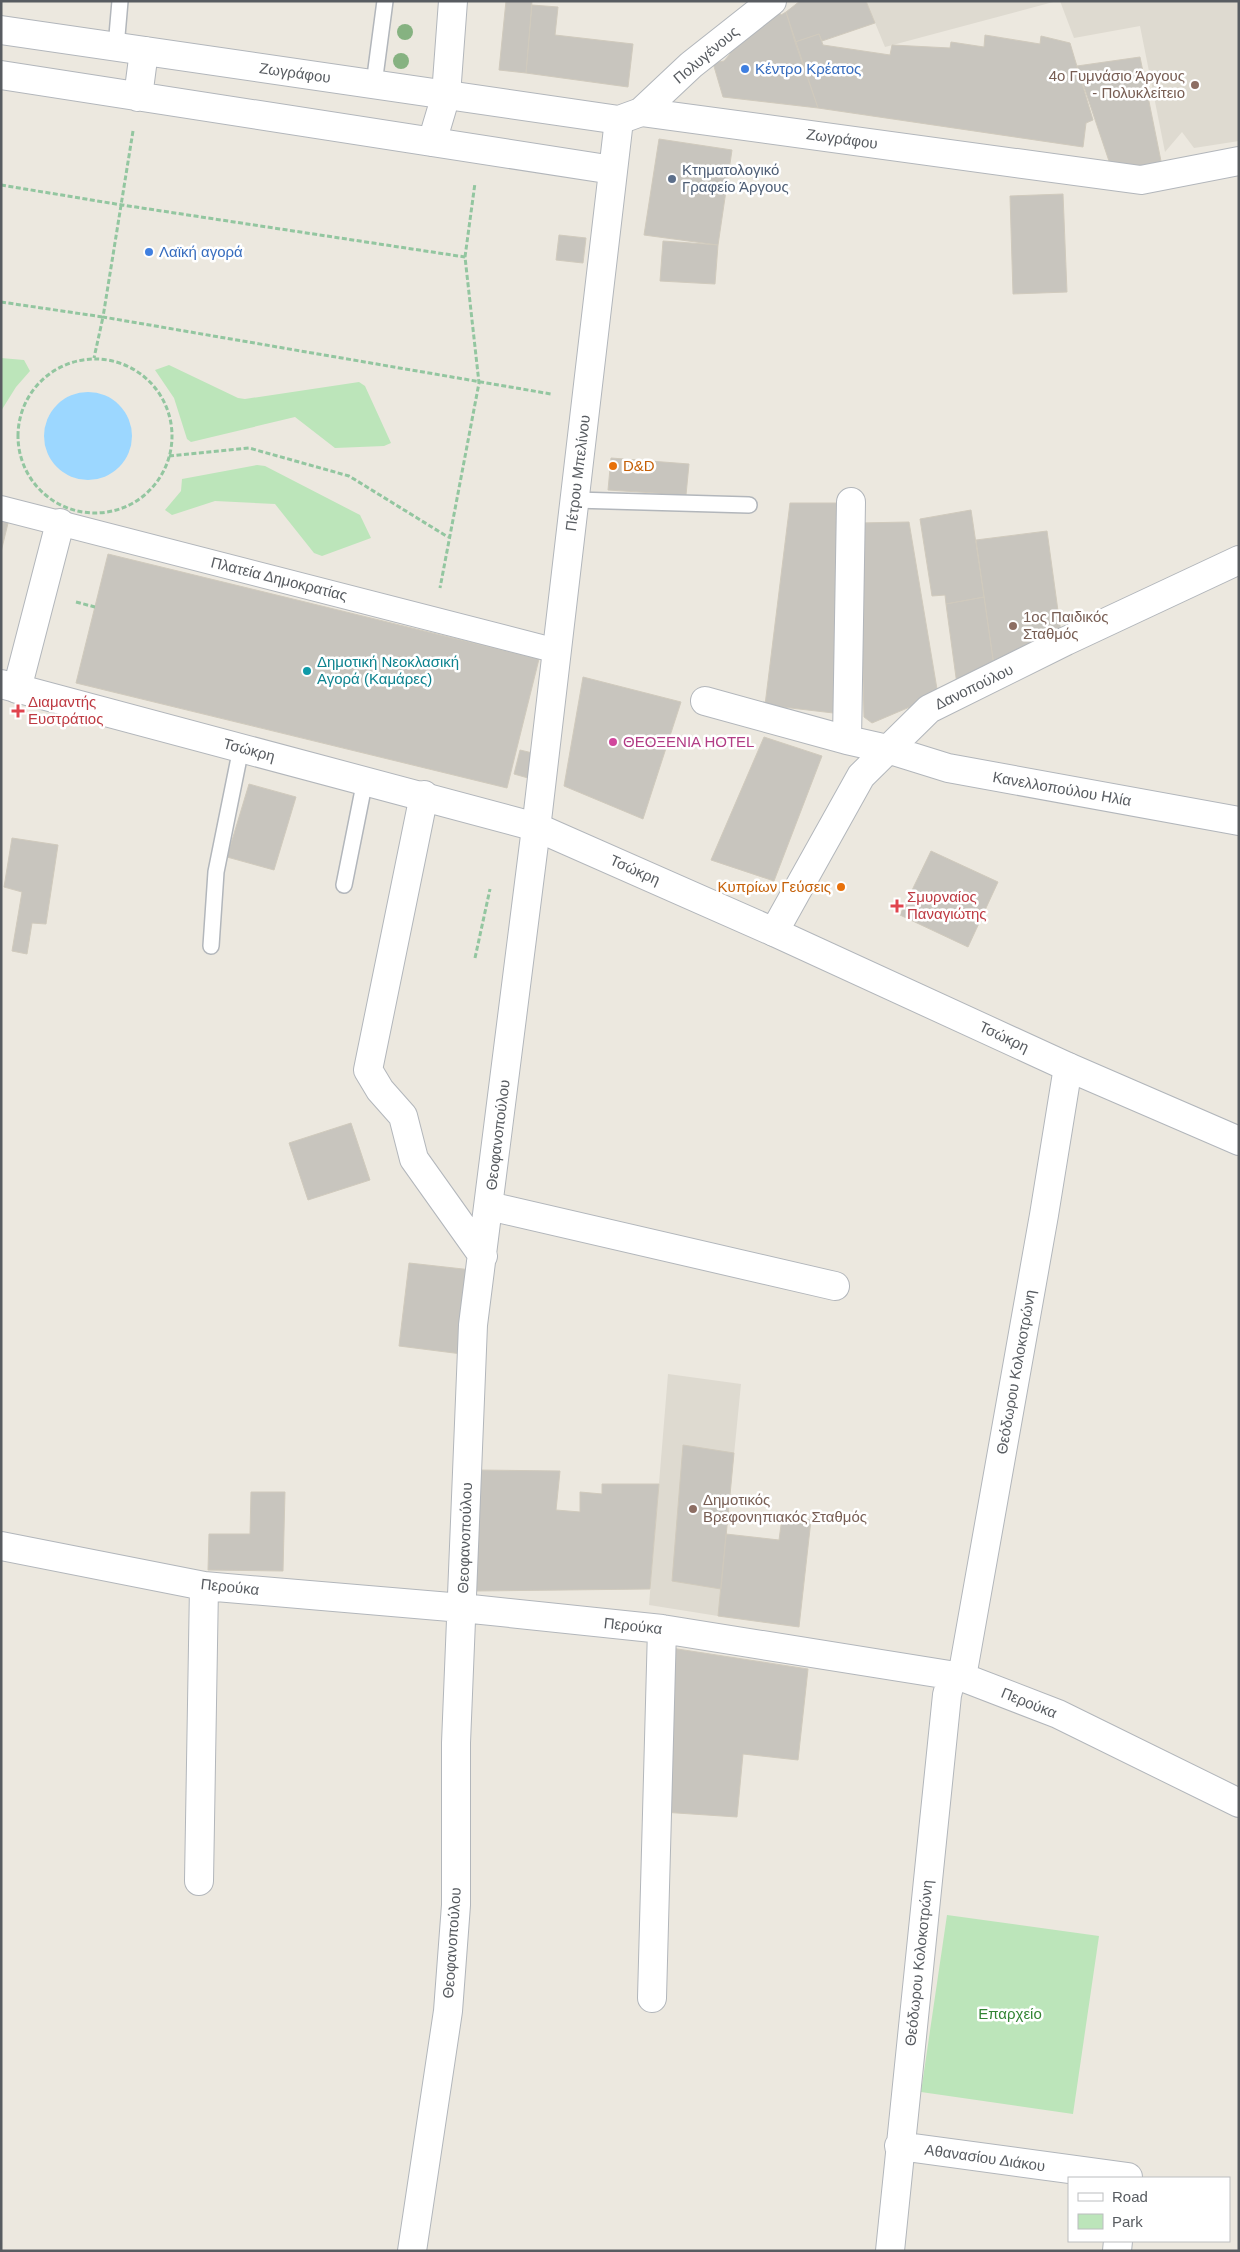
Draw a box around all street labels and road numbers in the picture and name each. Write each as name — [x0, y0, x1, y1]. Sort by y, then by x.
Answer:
street label: Πολυγένους — [670, 22, 742, 87]
street label: Ζωγράφου — [258, 59, 332, 86]
street label: Ζωγράφου — [805, 125, 879, 152]
street label: Πέτρου Μπελίνου — [562, 414, 593, 532]
street label: Πλατεία Δημοκρατίας — [209, 553, 349, 604]
street label: Δανοπούλου — [932, 660, 1016, 713]
street label: Τσώκρη — [221, 734, 277, 765]
street label: Κανελλοπούλου Ηλία — [991, 768, 1133, 809]
street label: Τσώκρη — [608, 851, 663, 888]
street label: Τσώκρη — [977, 1018, 1032, 1055]
street label: Θεοφανοπούλου — [482, 1079, 513, 1191]
street label: Θεόδωρου Κολοκοτρώνη — [993, 1288, 1038, 1456]
street label: Θεοφανοπούλου — [454, 1482, 475, 1594]
street label: Περούκα — [200, 1575, 260, 1598]
street label: Περούκα — [603, 1614, 663, 1637]
street label: Περούκα — [999, 1684, 1060, 1722]
street label: Θεόδωρου Κολοκοτρώνη — [901, 1879, 936, 2047]
street label: Θεοφανοπούλου — [439, 1887, 464, 1999]
street label: Αθανασίου Διάκου — [924, 2141, 1046, 2174]

